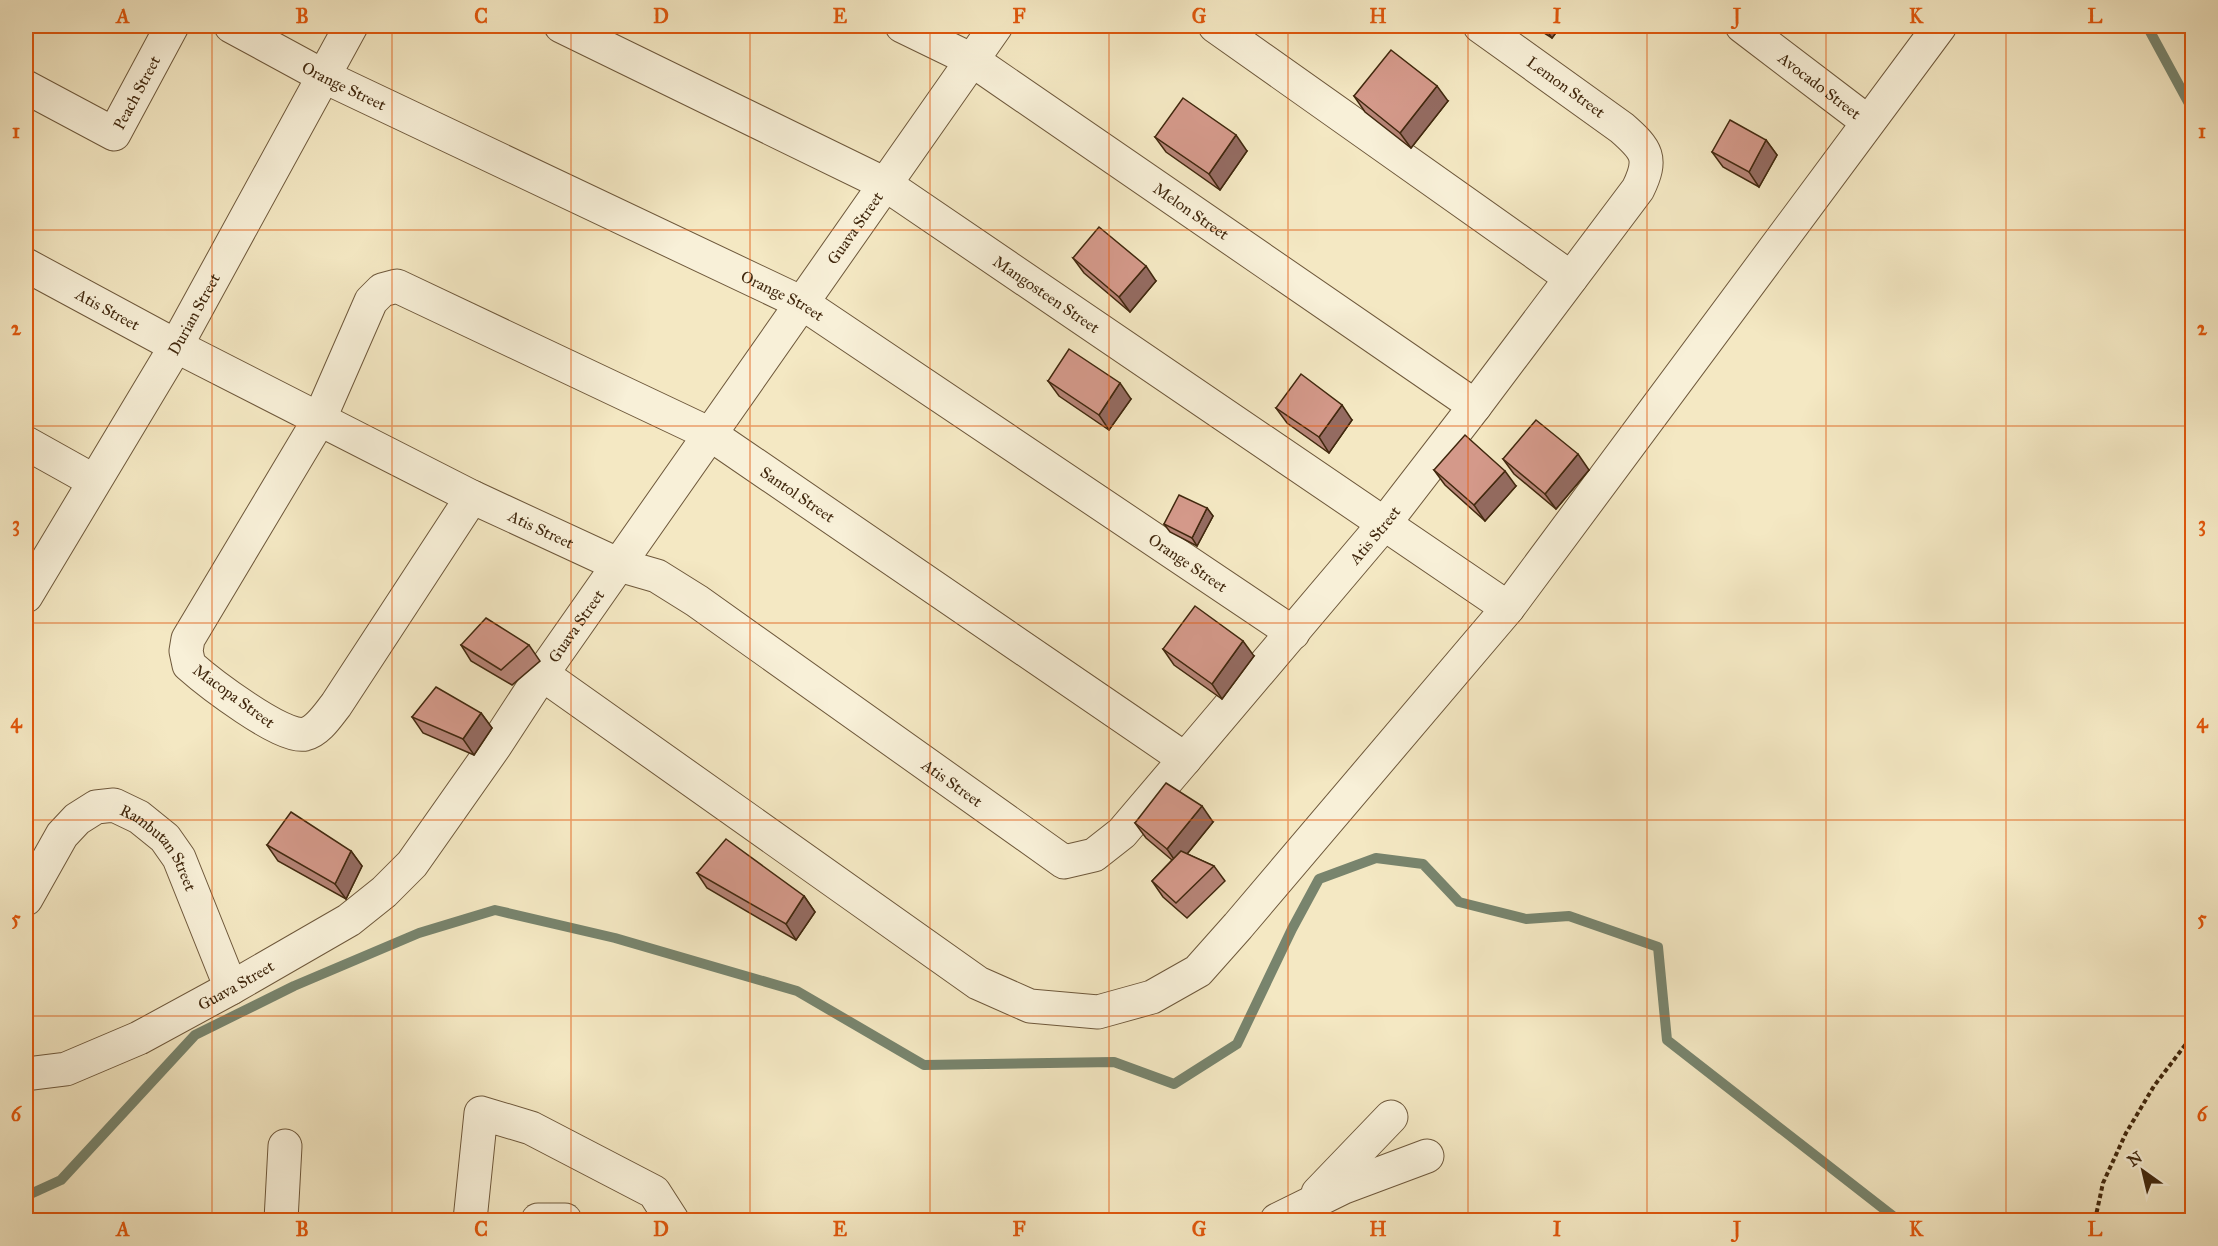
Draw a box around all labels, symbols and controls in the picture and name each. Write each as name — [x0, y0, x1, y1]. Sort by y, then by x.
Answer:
text: A — [114, 4, 130, 28]
text: B — [295, 4, 309, 28]
text: C — [474, 4, 488, 28]
text: D — [653, 4, 669, 28]
text: E — [833, 4, 848, 28]
text: F — [1012, 4, 1026, 28]
text: G — [1192, 4, 1207, 28]
text: H — [1369, 4, 1387, 28]
text: I — [1553, 4, 1562, 28]
text: J — [1730, 4, 1742, 30]
text: K — [1909, 4, 1924, 28]
text: L — [2088, 4, 2103, 28]
street label: Avocado Street — [1774, 47, 1865, 123]
street label: Peach Street — [109, 52, 164, 133]
street label: Lemon Street — [1523, 52, 1609, 122]
street label: Orange Street — [299, 57, 390, 114]
text: 1 — [12, 119, 20, 143]
text: 1 — [2198, 119, 2206, 143]
street label: Melon Street — [1150, 178, 1233, 244]
street label: Guava Street — [823, 187, 887, 268]
street label: Mangosteen Street — [990, 251, 1104, 337]
street label: Orange Street — [738, 266, 828, 325]
street label: Durian Street — [163, 270, 224, 358]
street label: Atis Street — [72, 284, 143, 334]
text: 2 — [11, 316, 22, 340]
text: 2 — [2197, 316, 2208, 340]
street label: Santol Street — [757, 462, 839, 526]
street label: Atis Street — [1344, 502, 1404, 568]
street label: Atis Street — [505, 505, 577, 552]
text: 3 — [12, 512, 20, 537]
text: 3 — [2198, 512, 2206, 537]
street label: Orange Street — [1145, 529, 1231, 596]
street label: Guava Street — [544, 586, 608, 666]
street label: Macopa Street — [190, 660, 279, 732]
text: 4 — [10, 709, 22, 734]
text: 4 — [2196, 709, 2208, 734]
street label: Atis Street — [918, 754, 987, 811]
street label: Rambutan Street — [117, 800, 201, 894]
text: 5 — [11, 906, 21, 930]
text: 5 — [2197, 906, 2207, 930]
street label: Guava Street — [194, 956, 278, 1014]
text: 6 — [11, 1102, 23, 1126]
text: 6 — [2197, 1102, 2209, 1126]
north arrow — [2113, 1141, 2173, 1201]
text: N — [2124, 1147, 2146, 1171]
text: A — [114, 1217, 130, 1241]
text: B — [295, 1217, 309, 1241]
text: C — [474, 1217, 488, 1241]
text: D — [653, 1217, 669, 1241]
text: E — [833, 1217, 848, 1241]
text: F — [1012, 1217, 1026, 1241]
text: G — [1192, 1217, 1207, 1241]
text: H — [1369, 1217, 1387, 1241]
text: I — [1553, 1217, 1562, 1241]
text: J — [1730, 1217, 1742, 1243]
text: K — [1909, 1217, 1924, 1241]
text: L — [2088, 1217, 2103, 1241]

